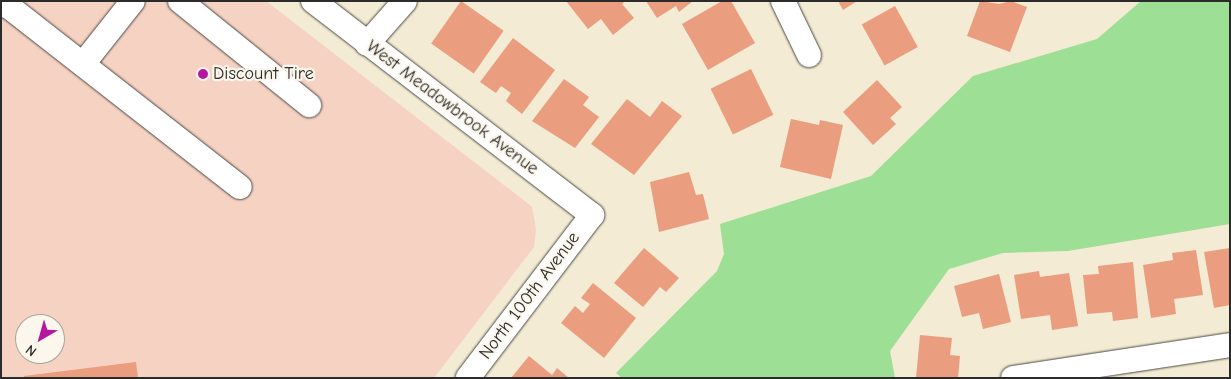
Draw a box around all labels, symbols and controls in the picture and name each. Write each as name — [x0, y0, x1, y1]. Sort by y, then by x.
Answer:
street label: West Meadowbrook Avenue — [362, 36, 542, 180]
place label: Discount Tire — [213, 63, 314, 85]
marker: Discount Tire — [197, 68, 209, 80]
street label: North 100th Avenue — [475, 228, 585, 364]
north arrow — [15, 314, 65, 364]
text: N — [22, 341, 40, 360]

